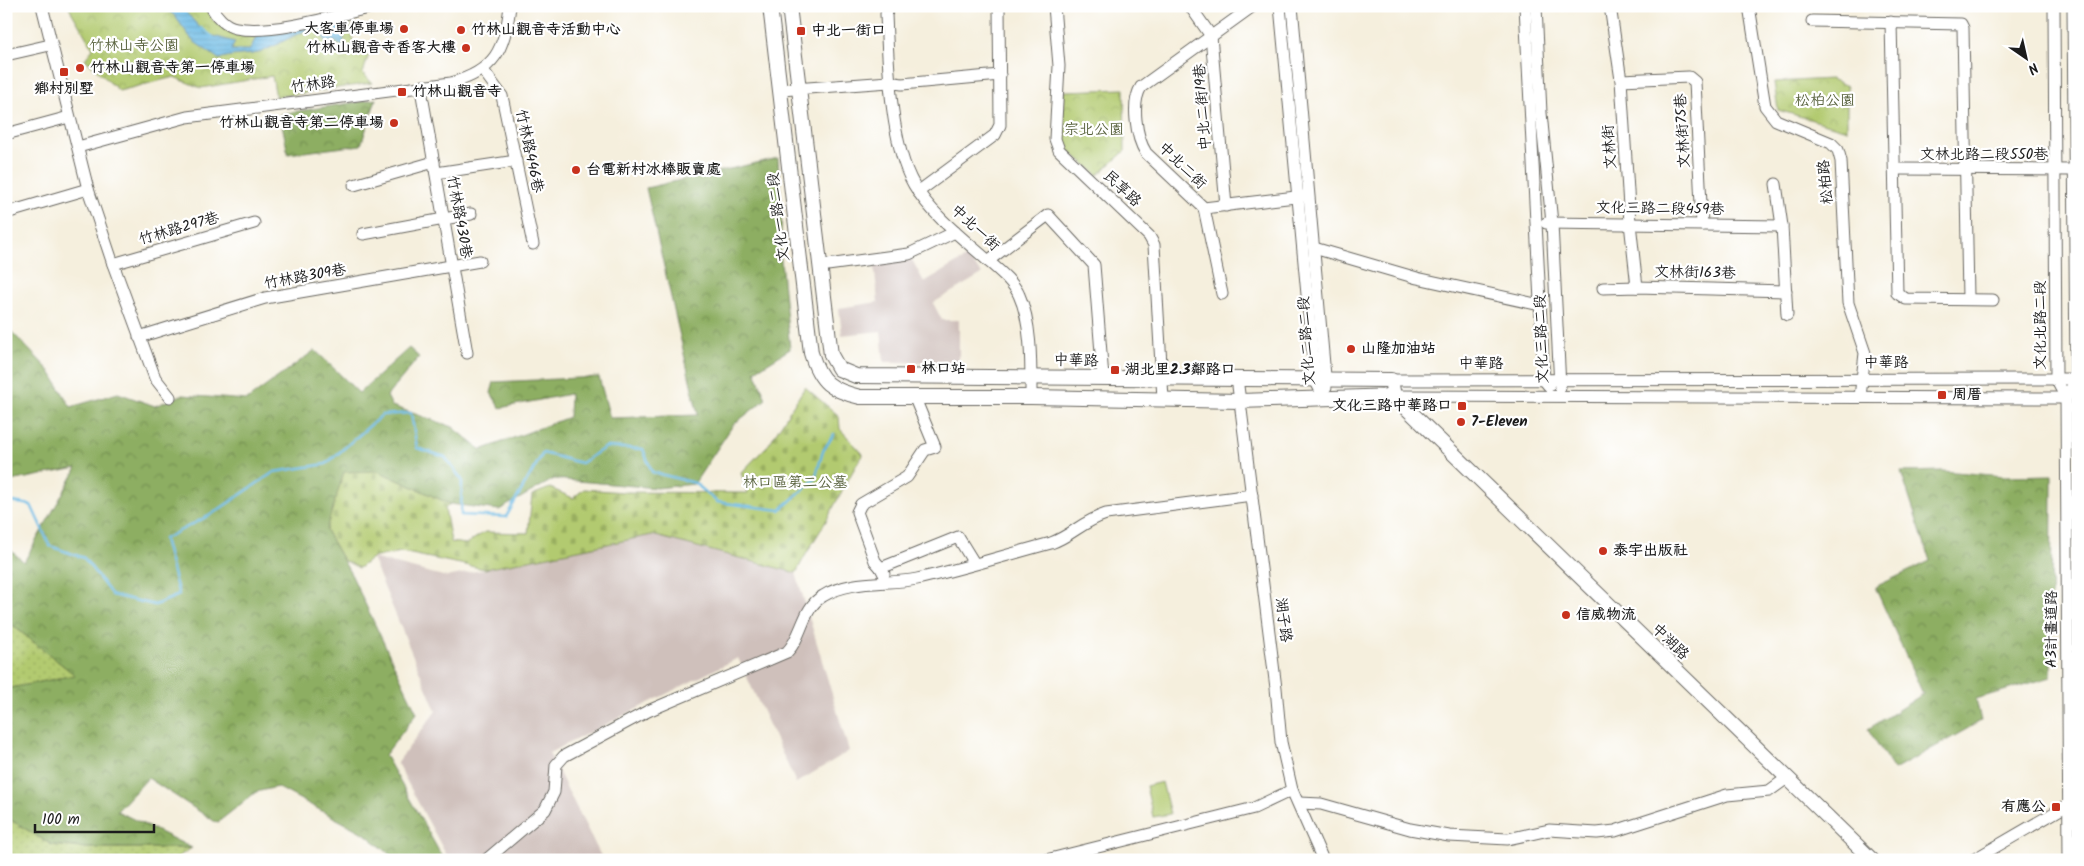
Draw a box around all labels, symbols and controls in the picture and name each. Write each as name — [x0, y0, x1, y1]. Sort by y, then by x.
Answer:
place label: 大客車停車場 — [304, 17, 394, 41]
place label: 竹林山觀音寺活動中心 — [471, 18, 621, 42]
place label: 中北一街口 — [811, 19, 886, 43]
marker: 大客車停車場 — [398, 23, 410, 35]
marker: 竹林山觀音寺活動中心 — [455, 24, 467, 36]
marker: 中北一街口 — [795, 25, 807, 37]
north arrow — [2002, 32, 2052, 82]
park label: 竹林山寺公園 — [89, 34, 179, 58]
place label: 竹林山觀音寺香客大樓 — [306, 36, 456, 60]
marker: 竹林山觀音寺香客大樓 — [460, 42, 472, 54]
place label: 竹林山觀音寺第一停車場 — [90, 56, 255, 80]
text: N — [2023, 56, 2043, 80]
marker: 竹林山觀音寺第一停車場 — [74, 62, 86, 74]
street label: 中北二街19巷 — [1188, 63, 1218, 151]
marker: 鄉村別墅 — [58, 66, 70, 78]
street label: 竹林路 — [289, 70, 337, 100]
place label: 鄉村別墅 — [34, 77, 94, 101]
place label: 竹林山觀音寺 — [412, 80, 502, 104]
marker: 竹林山觀音寺 — [396, 86, 408, 98]
park label: 松柏公園 — [1795, 89, 1855, 113]
street label: 文林街75巷 — [1669, 93, 1697, 169]
street label: 竹林路446巷 — [508, 107, 550, 195]
place label: 竹林山觀音寺第二停車場 — [219, 111, 384, 135]
marker: 竹林山觀音寺第二停車場 — [388, 117, 400, 129]
park label: 宗北公園 — [1064, 118, 1124, 142]
street label: 文林街 — [1596, 124, 1624, 170]
street label: 中北二街 — [1152, 137, 1212, 195]
street label: 文林北路二段550巷 — [1920, 143, 2048, 167]
place label: 台電新村冰棒販賣處 — [586, 158, 721, 182]
street label: 松柏路 — [1812, 159, 1840, 205]
marker: 台電新村冰棒販賣處 — [570, 164, 582, 176]
street label: 民享路 — [1097, 165, 1147, 213]
street label: 文化一路二段 — [762, 171, 796, 263]
street label: 竹林路430巷 — [440, 173, 478, 261]
street label: 文化三路二段459巷 — [1595, 196, 1725, 222]
street label: 中北一街 — [945, 199, 1005, 257]
street label: 竹林路297巷 — [136, 206, 222, 252]
street label: 竹林路309巷 — [262, 258, 348, 296]
street label: 文林街163巷 — [1654, 260, 1736, 286]
street label: 文化北路二段 — [2029, 280, 2053, 370]
street label: 文化三路二段 — [1528, 294, 1556, 384]
street label: 文化二路二段 — [1292, 295, 1322, 387]
place label: 山隆加油站 — [1361, 337, 1436, 361]
marker: 山隆加油站 — [1345, 343, 1357, 355]
street label: 中華路 — [1053, 349, 1099, 373]
street label: 中華路 — [1863, 351, 1909, 375]
street label: 中華路 — [1458, 352, 1504, 376]
place label: 林口站 — [921, 357, 966, 381]
place label: 湖北里2.3鄰路口 — [1125, 358, 1236, 382]
marker: 林口站 — [905, 363, 917, 375]
marker: 湖北里2.3鄰路口 — [1109, 364, 1121, 376]
place label: 周厝 — [1952, 383, 1982, 407]
marker: 周厝 — [1936, 389, 1948, 401]
place label: 文化三路中華路口 — [1332, 394, 1452, 418]
marker: 文化三路中華路口 — [1456, 400, 1468, 412]
place label: 7-Eleven — [1471, 410, 1528, 434]
marker: 7-Eleven — [1455, 416, 1467, 428]
park label: 林口區第二公墓 — [742, 471, 848, 495]
place label: 泰宇出版社 — [1613, 539, 1688, 563]
marker: 泰宇出版社 — [1597, 545, 1609, 557]
street label: A3計畫道路 — [2040, 590, 2064, 668]
street label: 湖子路 — [1268, 596, 1298, 644]
place label: 信威物流 — [1576, 603, 1636, 627]
marker: 信威物流 — [1560, 609, 1572, 621]
street label: 中湖路 — [1645, 618, 1695, 666]
place label: 有應公 — [2001, 795, 2046, 819]
scale bar — [35, 801, 154, 833]
marker: 有應公 — [2050, 801, 2062, 813]
text: 100 m — [42, 808, 80, 832]

